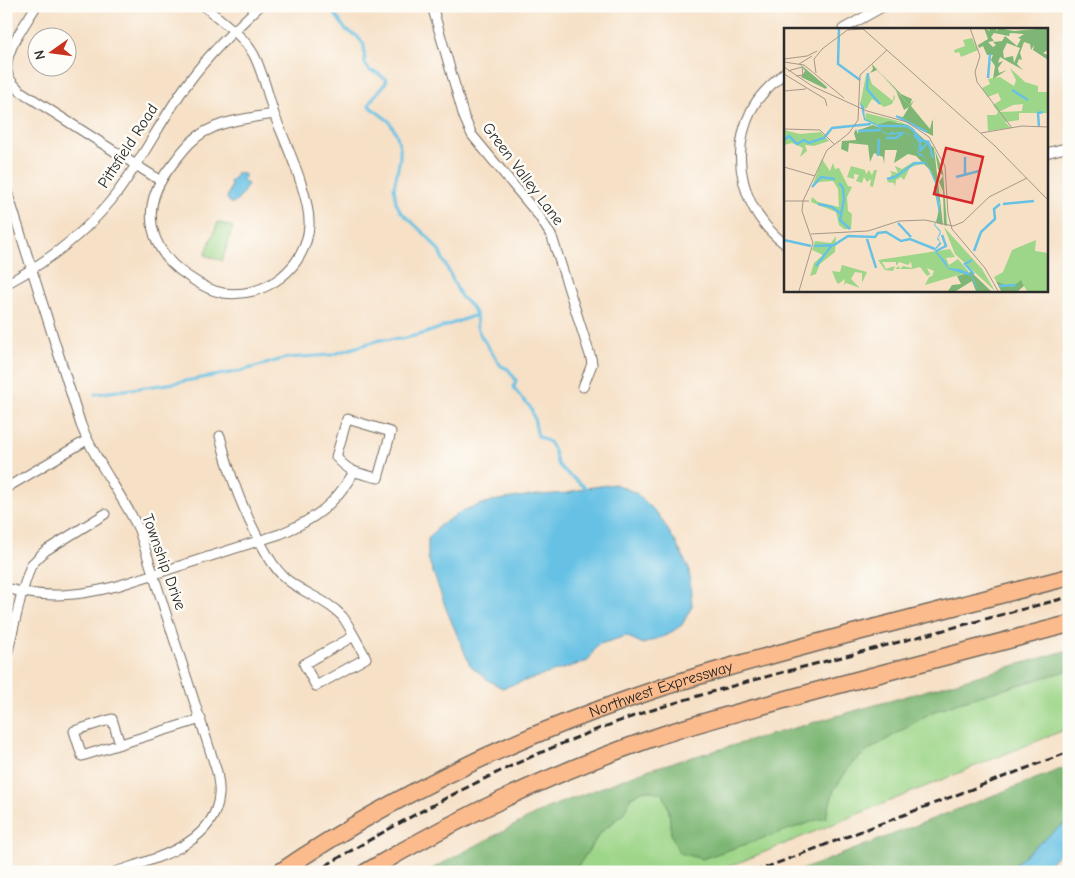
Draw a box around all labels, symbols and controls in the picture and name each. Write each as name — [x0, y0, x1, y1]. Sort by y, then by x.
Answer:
north arrow — [28, 28, 78, 78]
inset map — [784, 28, 1048, 291]
text: N — [31, 49, 49, 62]
street label: Pittsfield Road — [94, 101, 162, 191]
street label: Green Valley Lane — [478, 119, 568, 229]
street label: Township Drive — [138, 512, 190, 612]
street label: Northwest Expressway — [587, 657, 736, 721]

